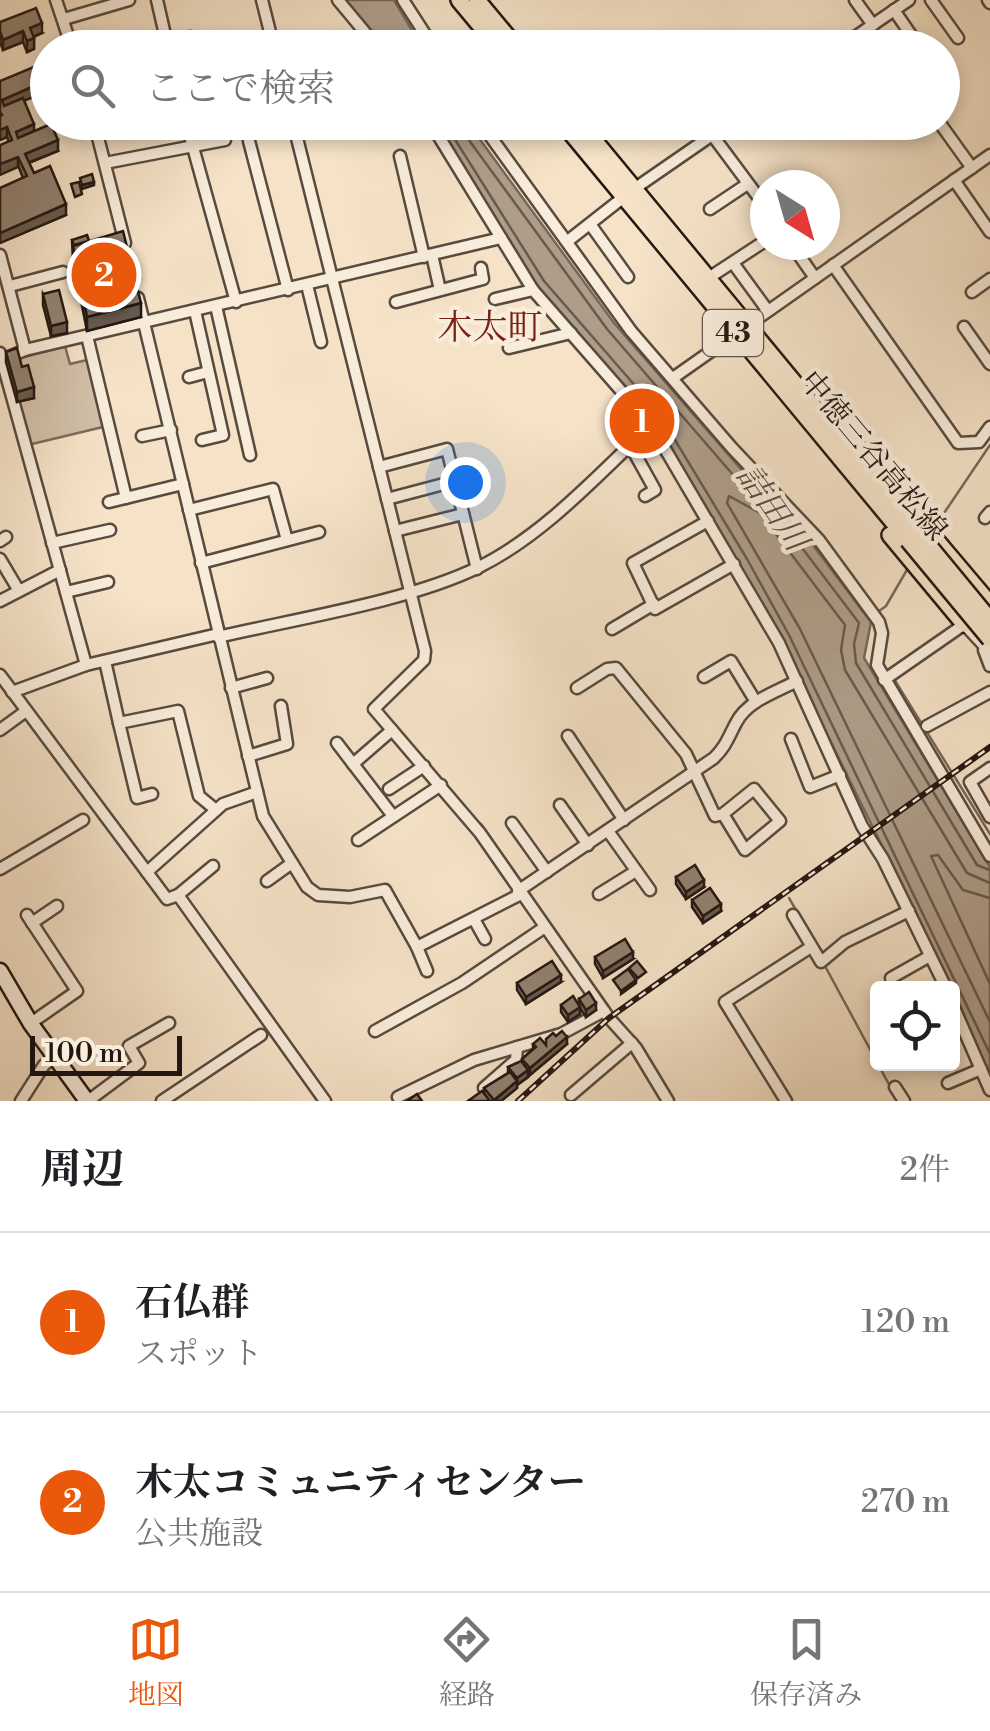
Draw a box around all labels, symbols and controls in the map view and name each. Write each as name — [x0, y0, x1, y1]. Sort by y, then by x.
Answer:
search box — [30, 30, 960, 140]
icon: search — [65, 58, 120, 113]
text: ここで検索 — [145, 66, 335, 113]
north arrow — [750, 170, 840, 260]
pin: 2 — [72, 238, 136, 312]
district label: 木太町 — [437, 307, 543, 350]
road number: 43 — [703, 310, 763, 356]
street label: 中徳三谷高松線 — [791, 363, 955, 549]
pin: 1 — [610, 384, 674, 458]
your location — [440, 457, 491, 508]
water label: 詰田川 — [728, 457, 818, 561]
map controls — [870, 981, 960, 1071]
button: locate — [870, 981, 960, 1071]
scale bar — [30, 1031, 182, 1076]
text: 100 m — [45, 1036, 124, 1071]
text: 周辺 — [40, 1144, 124, 1197]
text: 2件 — [900, 1150, 950, 1190]
text: 石仏群 — [135, 1280, 249, 1327]
text: 1 — [65, 1302, 80, 1342]
text: 120 m — [861, 1302, 950, 1342]
text: スポット — [135, 1334, 263, 1374]
text: 木太コミュニティセンター — [135, 1460, 586, 1507]
text: 2 — [62, 1482, 83, 1522]
text: 270 m — [861, 1482, 950, 1522]
text: 公共施設 — [135, 1514, 263, 1554]
tab: 地図 — [128, 1612, 184, 1713]
tab: 経路 — [439, 1612, 495, 1713]
tab: 保存済み — [750, 1612, 862, 1713]

